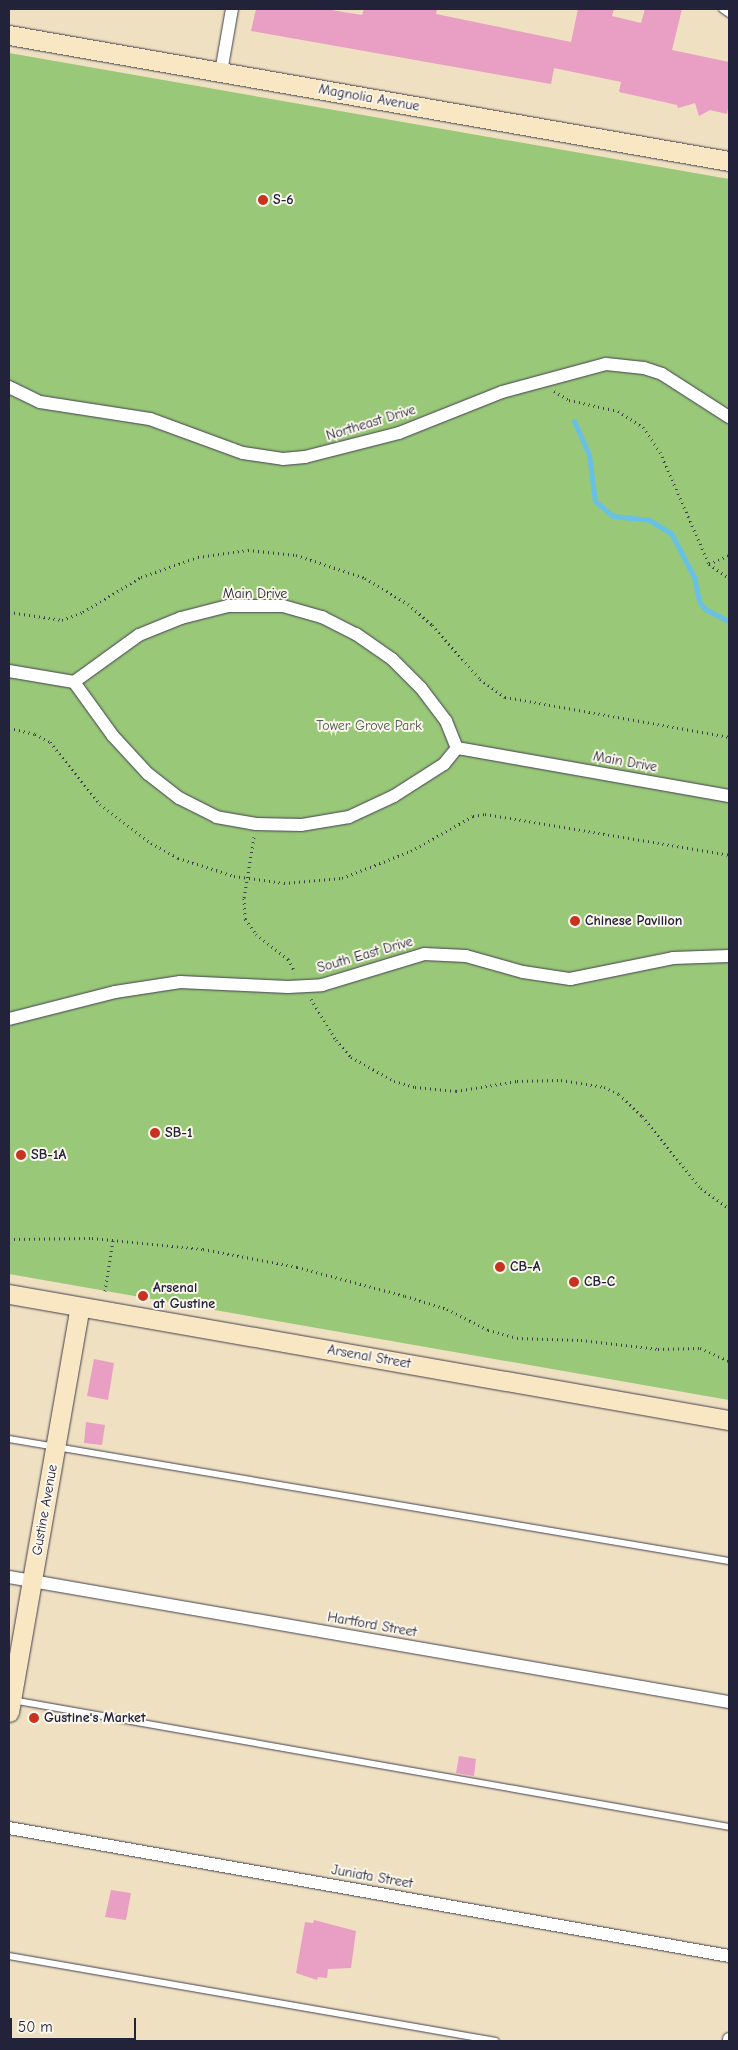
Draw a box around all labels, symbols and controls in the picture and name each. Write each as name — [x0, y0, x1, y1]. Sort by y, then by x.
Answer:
street label: Magnolia Avenue — [317, 81, 421, 115]
place label: S-6 — [273, 192, 294, 208]
marker: S-6 — [257, 194, 269, 206]
street label: Northeast Drive — [324, 401, 418, 445]
street label: Main Drive — [223, 586, 287, 602]
park label: Tower Grove Park — [316, 718, 422, 734]
street label: Main Drive — [592, 748, 658, 776]
place label: Chinese Pavilion — [585, 913, 682, 929]
marker: Chinese Pavilion — [569, 915, 581, 927]
street label: South East Drive — [315, 933, 415, 977]
place label: SB-1 — [165, 1125, 192, 1141]
marker: SB-1 — [149, 1127, 161, 1139]
place label: SB-1A — [31, 1147, 66, 1163]
marker: SB-1A — [15, 1149, 27, 1161]
place label: CB-A — [510, 1259, 541, 1275]
marker: CB-A — [494, 1261, 506, 1273]
place label: CB-C — [584, 1274, 615, 1290]
marker: CB-C — [568, 1276, 580, 1288]
place label: Arsenal at Gustine — [153, 1280, 215, 1312]
marker: Arsenal at Gustine — [137, 1290, 149, 1302]
street label: Arsenal Street — [326, 1341, 412, 1373]
street label: Gustine Avenue — [29, 1463, 61, 1557]
street label: Hartford Street — [326, 1609, 418, 1641]
place label: Gustine's Market — [44, 1710, 145, 1726]
marker: Gustine's Market — [28, 1712, 40, 1724]
street label: Juniata Street — [330, 1862, 414, 1892]
scale bar — [12, 2008, 139, 2040]
text: 50 m — [18, 2018, 53, 2036]

